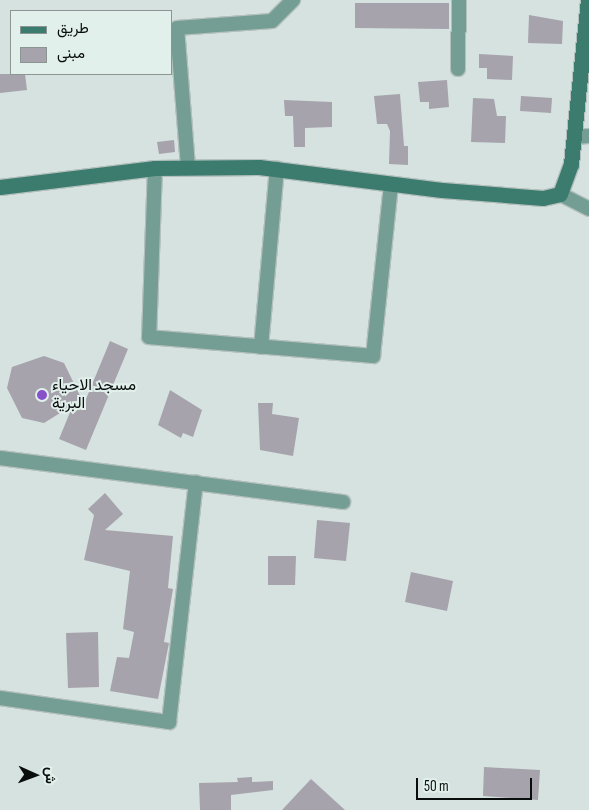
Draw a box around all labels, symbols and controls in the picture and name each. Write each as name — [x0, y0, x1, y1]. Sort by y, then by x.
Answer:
legend — [10, 10, 172, 75]
text: طريق — [57, 19, 89, 38]
text: مبنى — [57, 44, 85, 63]
place label: مسجد الاحياء البرية — [52, 376, 136, 414]
marker: مسجد الاحياء البرية — [36, 389, 48, 401]
north arrow — [10, 750, 60, 800]
text: ش — [42, 767, 59, 784]
scale bar — [419, 768, 535, 800]
text: 50 m — [424, 777, 449, 796]

